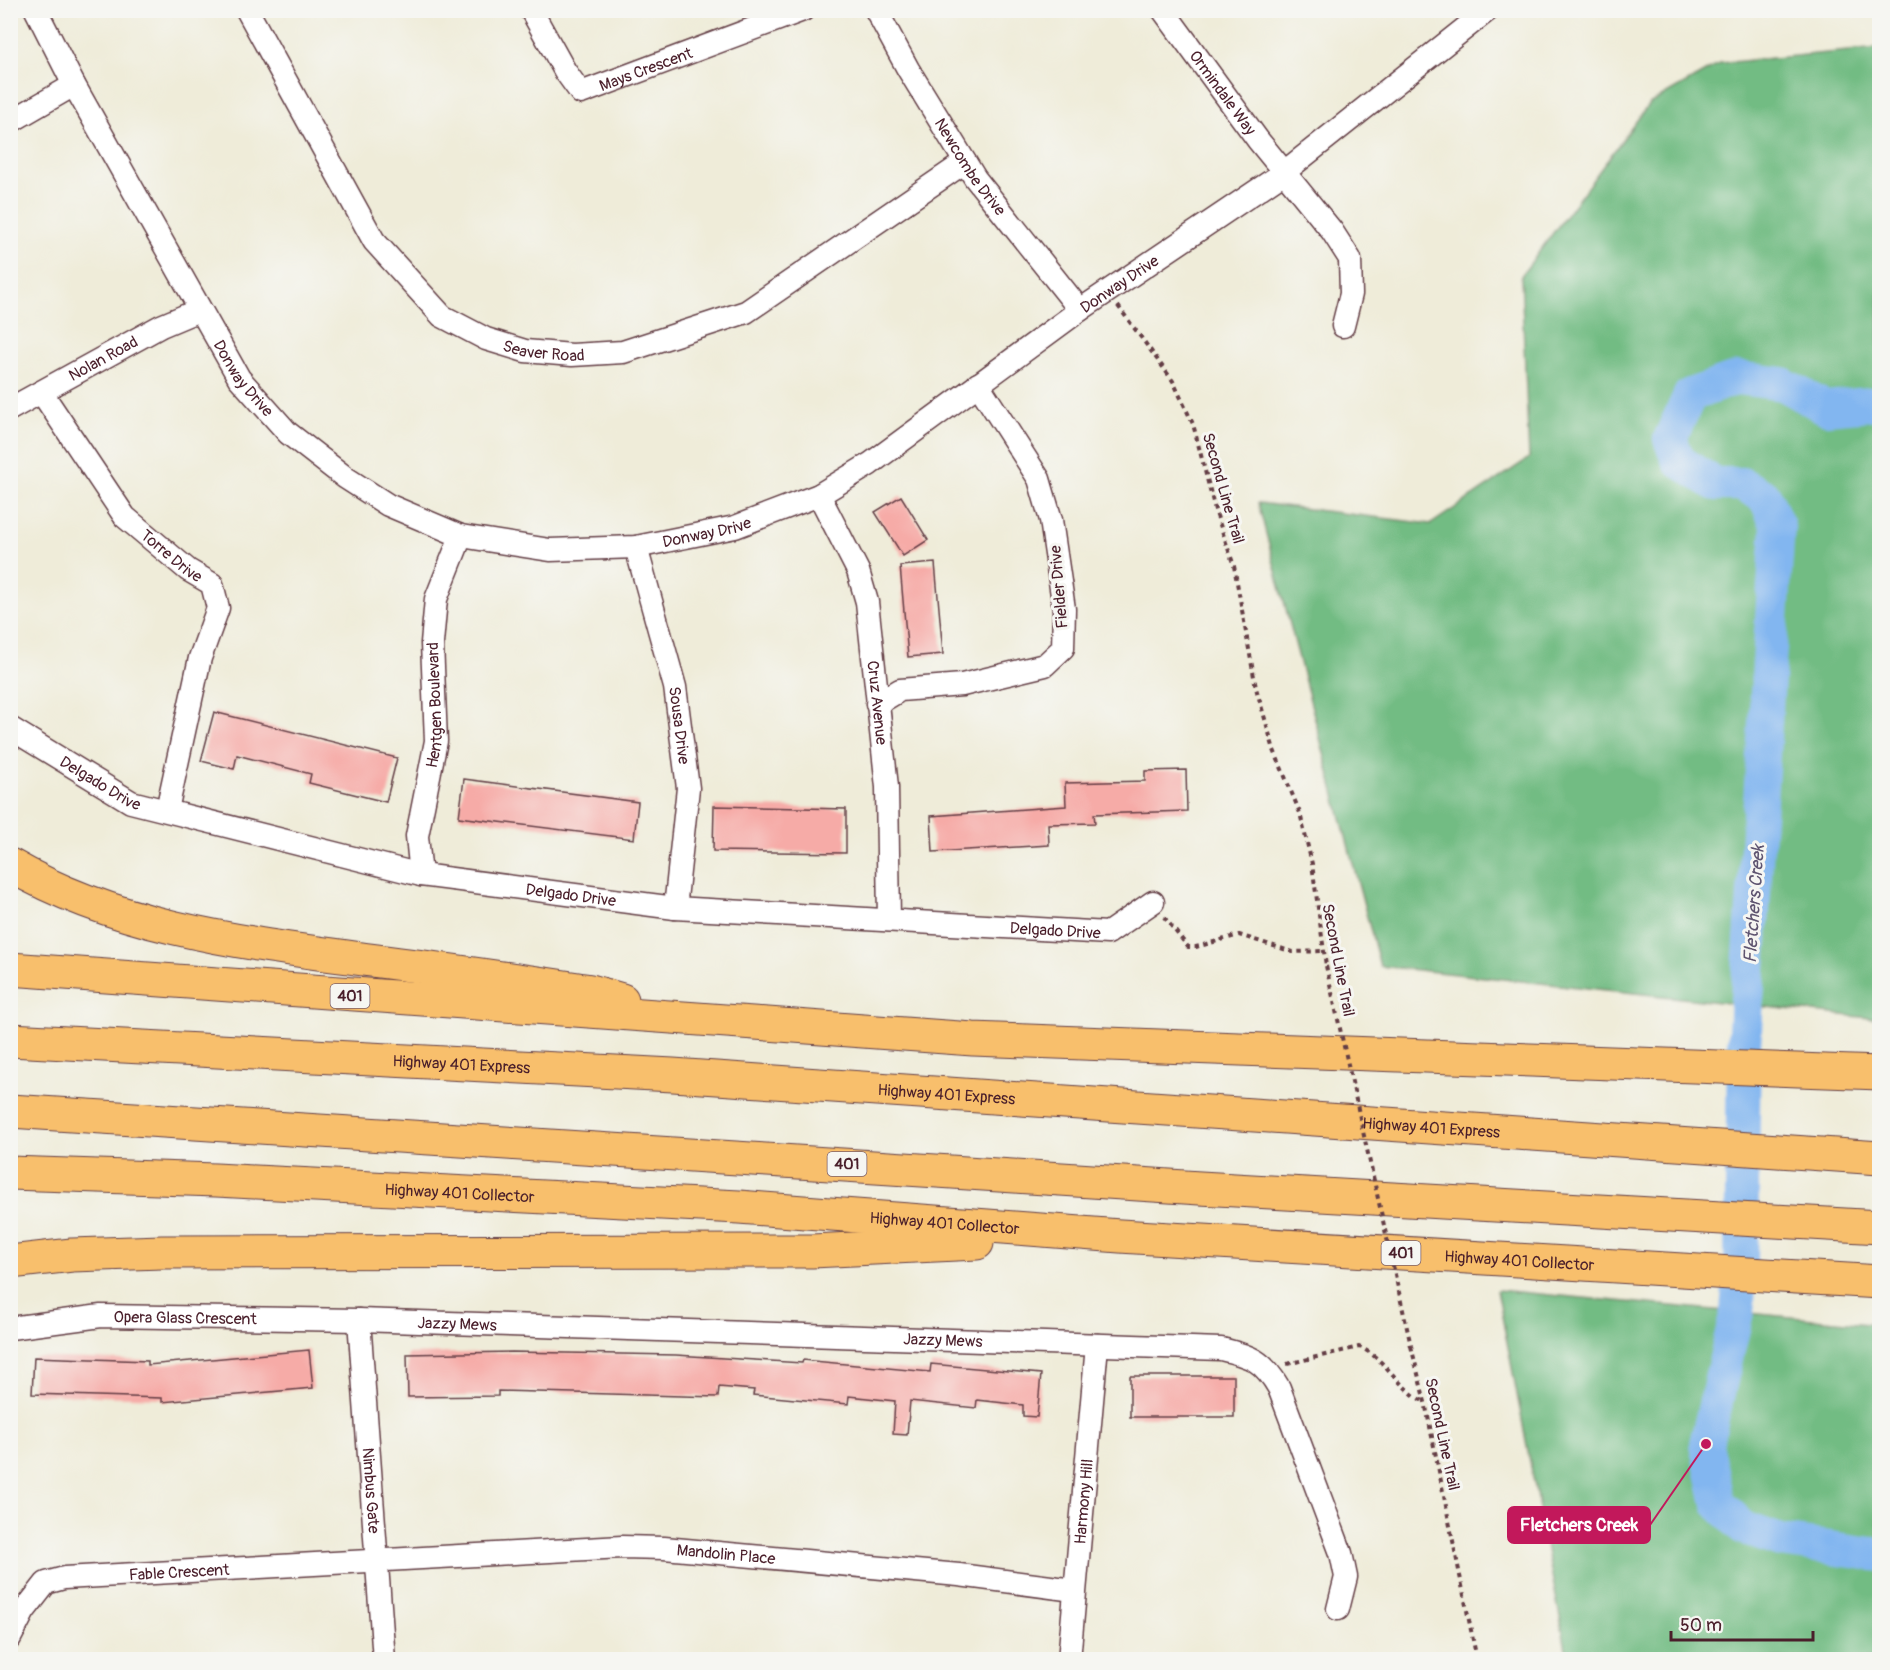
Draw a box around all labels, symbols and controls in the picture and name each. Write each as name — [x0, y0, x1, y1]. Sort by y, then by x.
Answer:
street label: Mays Crescent — [597, 43, 696, 96]
street label: Ormindale Way — [1185, 47, 1260, 139]
street label: Newcombe Drive — [930, 115, 1010, 220]
street label: Donway Drive — [1077, 251, 1163, 318]
street label: Nolan Road — [65, 332, 141, 386]
street label: Seaver Road — [500, 336, 585, 366]
street label: Donway Drive — [209, 337, 278, 421]
street label: Second Line Trail — [1198, 430, 1248, 546]
street label: Donway Drive — [661, 513, 754, 552]
street label: Torre Drive — [136, 526, 206, 587]
street label: Fielder Drive — [1045, 544, 1073, 629]
street label: Hentgen Boulevard — [422, 642, 447, 770]
street label: Cruz Avenue — [862, 660, 891, 746]
street label: Sousa Drive — [664, 685, 694, 766]
street label: Delgado Drive — [56, 752, 143, 815]
water label: Fletchers Creek — [1739, 843, 1770, 964]
street label: Delgado Drive — [524, 880, 617, 911]
street label: Second Line Trail — [1317, 902, 1359, 1018]
street label: Delgado Drive — [1009, 918, 1101, 944]
road number: 401 — [330, 984, 370, 1008]
street label: Highway 401 Express — [392, 1051, 531, 1078]
street label: Highway 401 Express — [877, 1080, 1016, 1110]
street label: Highway 401 Express — [1362, 1113, 1501, 1143]
road number: 401 — [828, 1152, 866, 1176]
street label: Highway 401 Collector — [384, 1180, 535, 1207]
street label: Highway 401 Collector — [869, 1208, 1020, 1239]
road number: 401 — [1382, 1241, 1420, 1265]
street label: Highway 401 Collector — [1444, 1247, 1595, 1276]
street label: Opera Glass Crescent — [113, 1307, 257, 1329]
street label: Jazzy Mews — [417, 1313, 497, 1336]
street label: Jazzy Mews — [903, 1329, 983, 1352]
street label: Second Line Trail — [1420, 1376, 1464, 1492]
street label: Nimbus Gate — [357, 1447, 384, 1534]
street label: Harmony Hill — [1070, 1458, 1098, 1545]
callout: Fletchers Creek — [1508, 1507, 1650, 1543]
text: Fletchers Creek — [1520, 1514, 1639, 1537]
street label: Mandolin Place — [676, 1540, 776, 1569]
street label: Fable Crescent — [128, 1560, 230, 1585]
scale bar — [1671, 1604, 1814, 1642]
text: 50 m — [1680, 1614, 1722, 1637]

